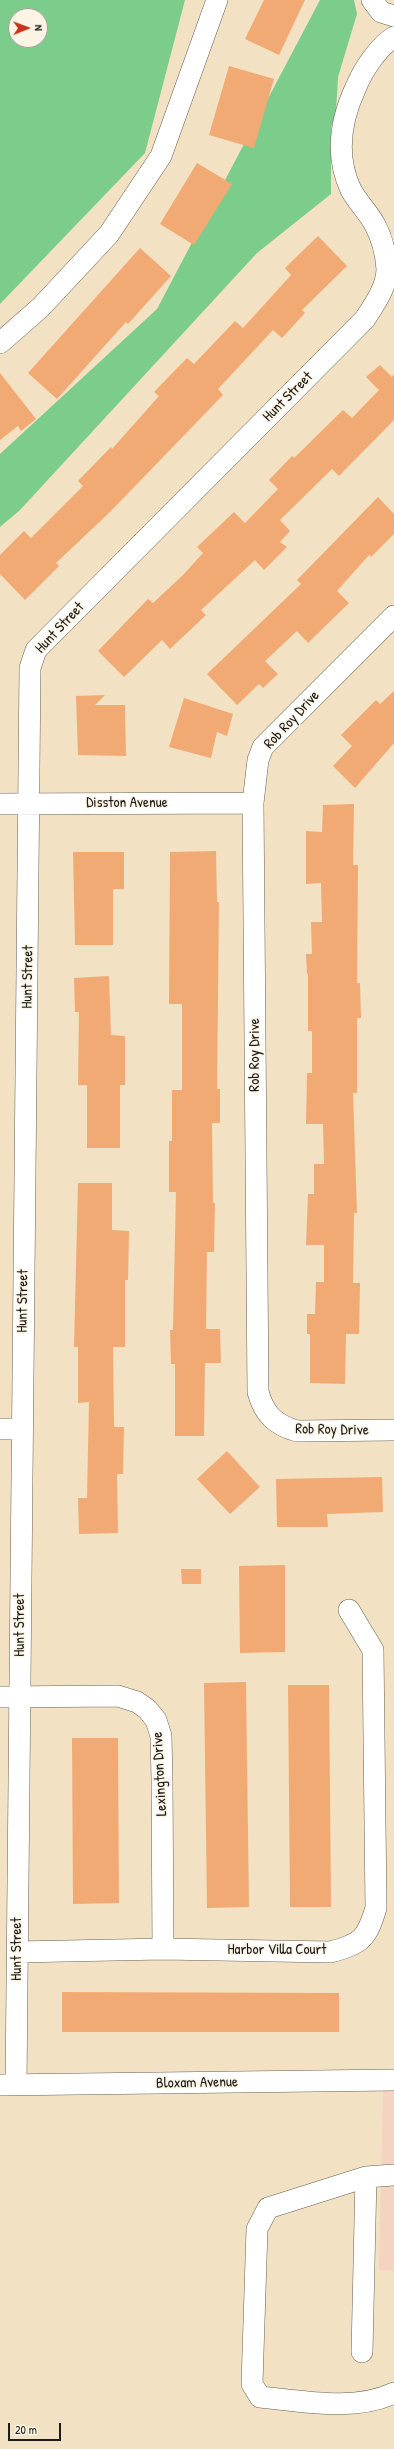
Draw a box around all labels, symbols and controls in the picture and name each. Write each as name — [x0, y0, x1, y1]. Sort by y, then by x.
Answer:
north arrow — [8, 8, 48, 48]
text: N — [32, 25, 46, 31]
street label: Hunt Street — [259, 368, 317, 426]
street label: Hunt Street — [32, 599, 88, 657]
street label: Rob Roy Drive — [260, 687, 324, 753]
street label: Disston Avenue — [86, 794, 168, 812]
street label: Hunt Street — [18, 945, 38, 1009]
street label: Rob Roy Drive — [246, 1018, 264, 1092]
street label: Hunt Street — [13, 1269, 33, 1333]
street label: Rob Roy Drive — [295, 1420, 369, 1440]
street label: Hunt Street — [11, 1593, 29, 1657]
street label: Lexington Drive — [149, 1731, 171, 1817]
street label: Hunt Street — [8, 1917, 26, 1981]
street label: Harbor Villa Court — [228, 1941, 326, 1959]
street label: Bloxam Avenue — [156, 2073, 238, 2093]
scale bar — [10, 2415, 63, 2441]
text: 20 m — [15, 2421, 37, 2438]

